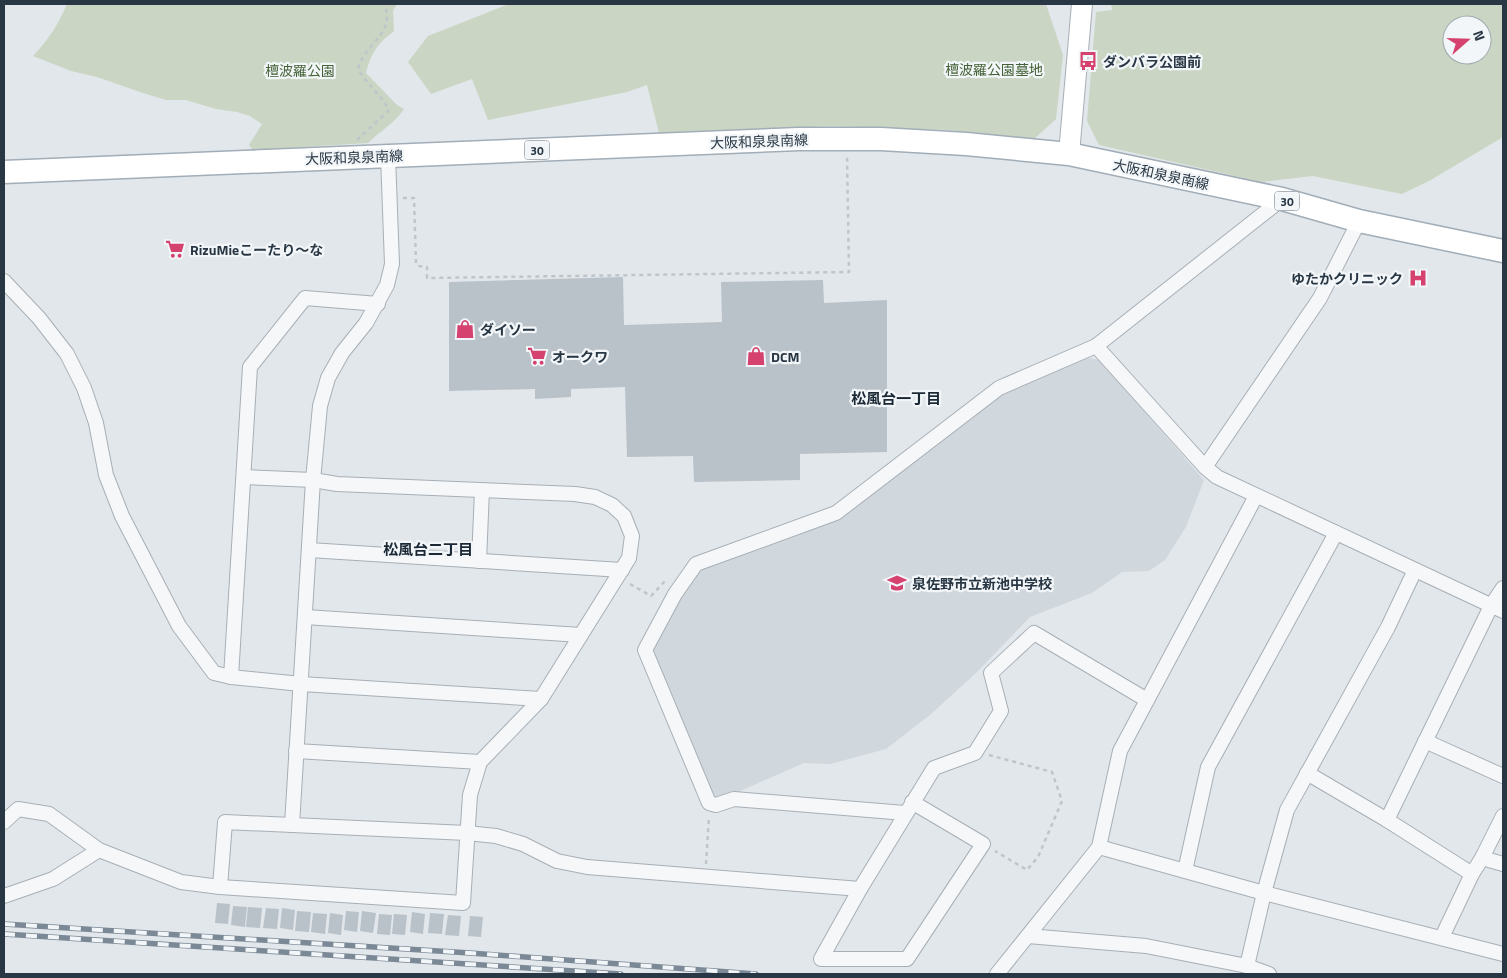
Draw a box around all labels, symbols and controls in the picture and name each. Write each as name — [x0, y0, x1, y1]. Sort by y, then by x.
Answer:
north arrow — [1442, 15, 1492, 65]
text: N — [1468, 27, 1491, 44]
bus stop icon: ダンバラ公園前 — [1077, 50, 1099, 72]
place label: ダンバラ公園前 — [1103, 51, 1201, 72]
park label: 檀波羅公園墓地 — [945, 59, 1043, 80]
park label: 檀波羅公園 — [265, 60, 335, 81]
street label: 大阪和泉泉南線 — [710, 129, 808, 153]
road number: 30 — [524, 140, 550, 160]
street label: 大阪和泉泉南線 — [305, 145, 403, 169]
street label: 大阪和泉泉南線 — [1111, 154, 1211, 194]
road number: 30 — [1274, 192, 1300, 210]
supermarket icon: RizuMieこーたり～な — [164, 238, 186, 260]
place label: RizuMieこーたり～な — [190, 239, 323, 260]
hospital icon: ゆたかクリニック — [1407, 267, 1429, 289]
place label: ゆたかクリニック — [1291, 268, 1403, 289]
shop icon: ダイソー — [454, 318, 476, 340]
place label: ダイソー — [480, 319, 536, 340]
supermarket icon: オークワ — [526, 345, 548, 367]
shop icon: DCM — [745, 345, 767, 367]
place label: オークワ — [552, 346, 608, 367]
place label: DCM — [771, 346, 800, 367]
district label: 松風台一丁目 — [851, 387, 941, 410]
district label: 松風台二丁目 — [383, 538, 473, 561]
school or university icon: 泉佐野市立新池中学校 — [886, 572, 908, 594]
place label: 泉佐野市立新池中学校 — [912, 573, 1052, 594]

